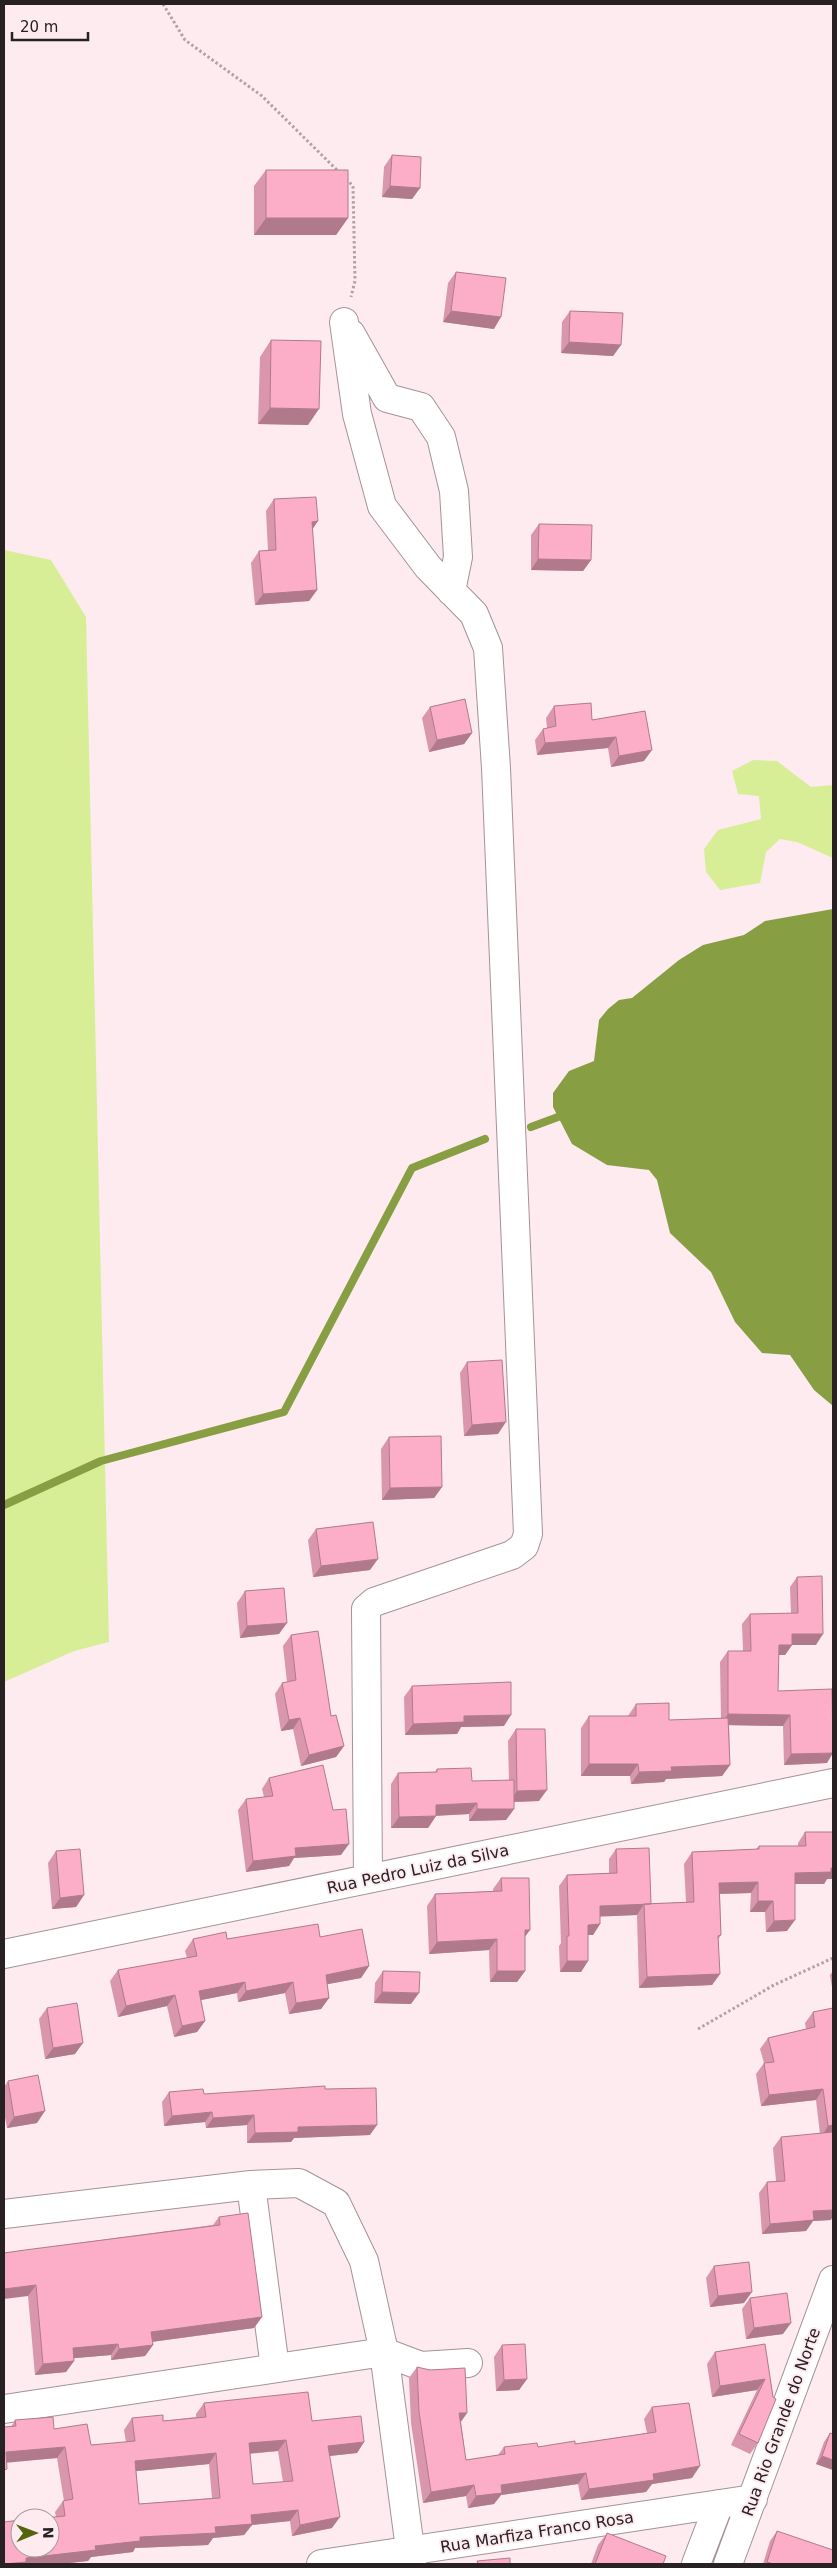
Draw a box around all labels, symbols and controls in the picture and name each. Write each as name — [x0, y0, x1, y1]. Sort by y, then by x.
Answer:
scale bar — [12, 10, 89, 42]
text: 20 m — [20, 18, 58, 36]
street label: Rua Pedro Luiz da Silva — [325, 1840, 511, 1898]
street label: Rua Rio Grande do Norte — [738, 2325, 824, 2519]
street label: Rua Marfiza Franco Rosa — [439, 2507, 635, 2557]
north arrow — [10, 2508, 60, 2558]
text: N — [40, 2527, 56, 2539]

